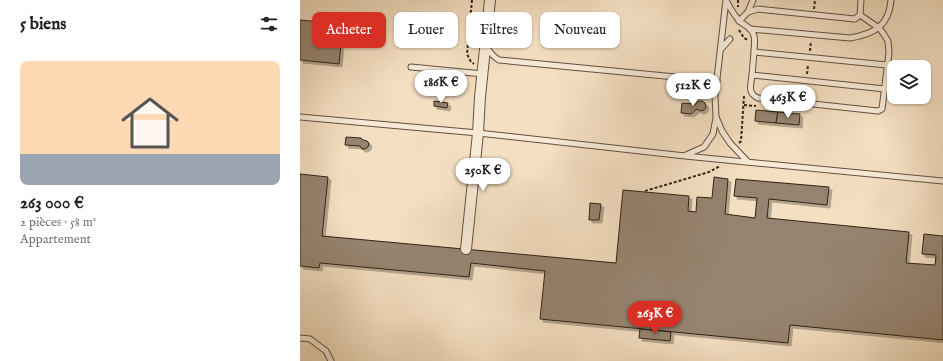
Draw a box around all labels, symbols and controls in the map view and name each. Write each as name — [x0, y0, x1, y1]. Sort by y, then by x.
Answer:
chip: Acheter — [312, 12, 386, 48]
chip: Louer — [394, 12, 458, 48]
chip: Filtres — [466, 12, 532, 48]
chip: Nouveau — [540, 12, 620, 48]
icon: filters — [258, 13, 280, 35]
text: 5 biens — [20, 14, 66, 35]
map controls — [887, 60, 931, 104]
button: layers — [887, 60, 931, 104]
pin: 186K € — [408, 70, 474, 104]
pin: 512K € — [660, 73, 726, 107]
text: 186K € — [423, 74, 459, 91]
text: 512K € — [675, 77, 711, 94]
pin: 463K € — [755, 85, 821, 119]
icon: home — [114, 87, 186, 159]
text: 463K € — [770, 89, 806, 106]
pin: 250K € — [450, 158, 516, 192]
text: 250K € — [465, 162, 501, 179]
text: 263 000 € — [20, 193, 84, 214]
text: 2 pièces · 58 m² — [20, 214, 96, 231]
text: Appartement — [20, 231, 91, 248]
pin: 263K € — [622, 301, 688, 335]
text: 263K € — [637, 305, 673, 322]

